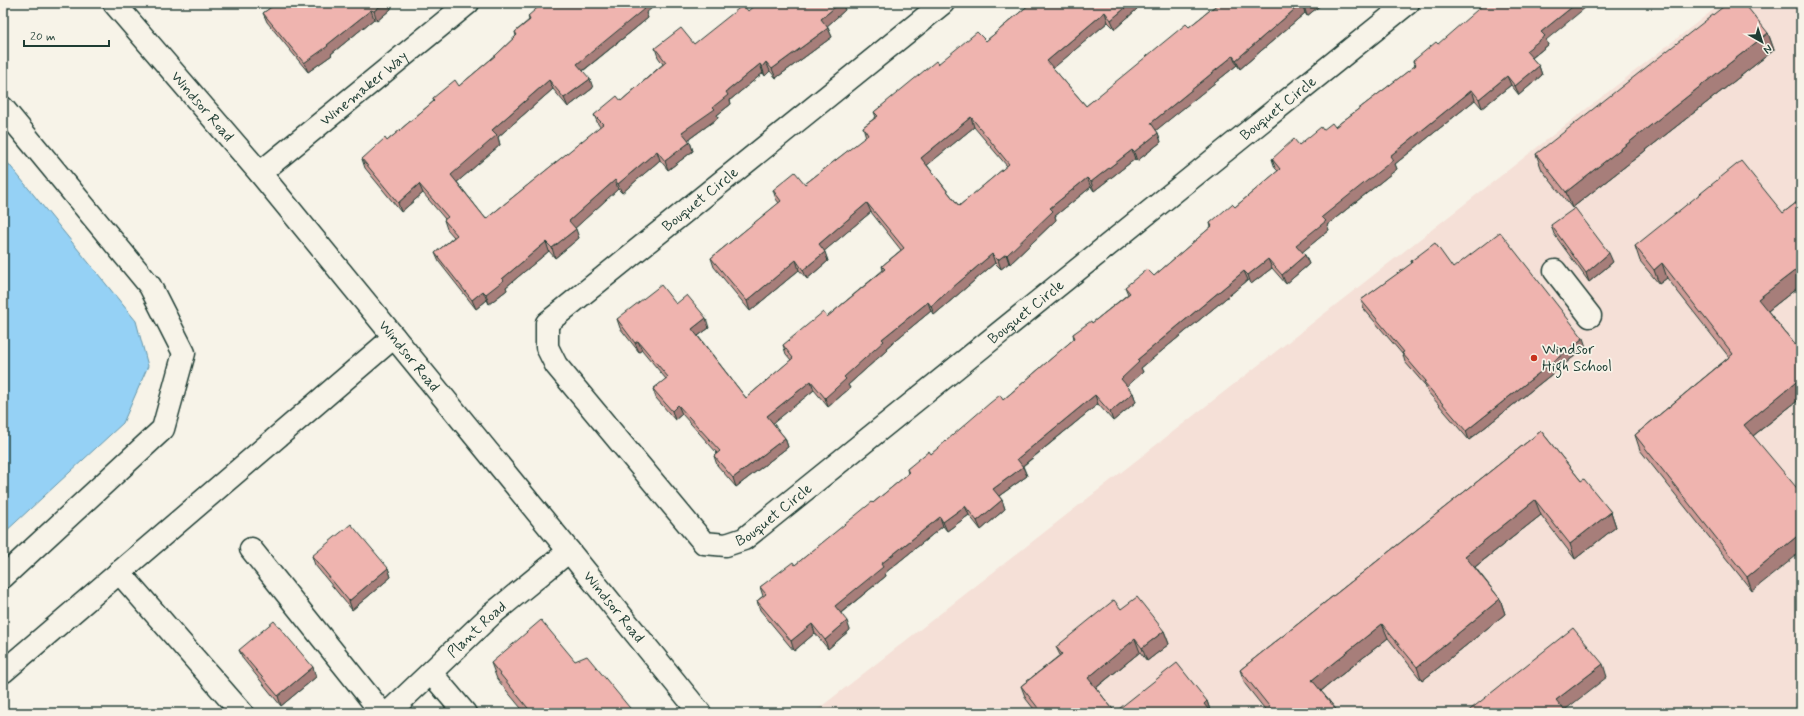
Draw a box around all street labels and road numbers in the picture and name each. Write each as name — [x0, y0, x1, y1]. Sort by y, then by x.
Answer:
street label: Winemaker Way — [316, 47, 413, 131]
street label: Windsor Road — [166, 67, 238, 146]
street label: Bouquet Circle — [1236, 72, 1321, 146]
street label: Bouquet Circle — [658, 163, 743, 237]
street label: Bouquet Circle — [984, 275, 1069, 349]
street label: Windsor Road — [373, 316, 444, 396]
street label: Bouquet Circle — [733, 479, 817, 552]
street label: Windsor Road — [578, 567, 649, 648]
street label: Plant Road — [443, 597, 511, 663]

